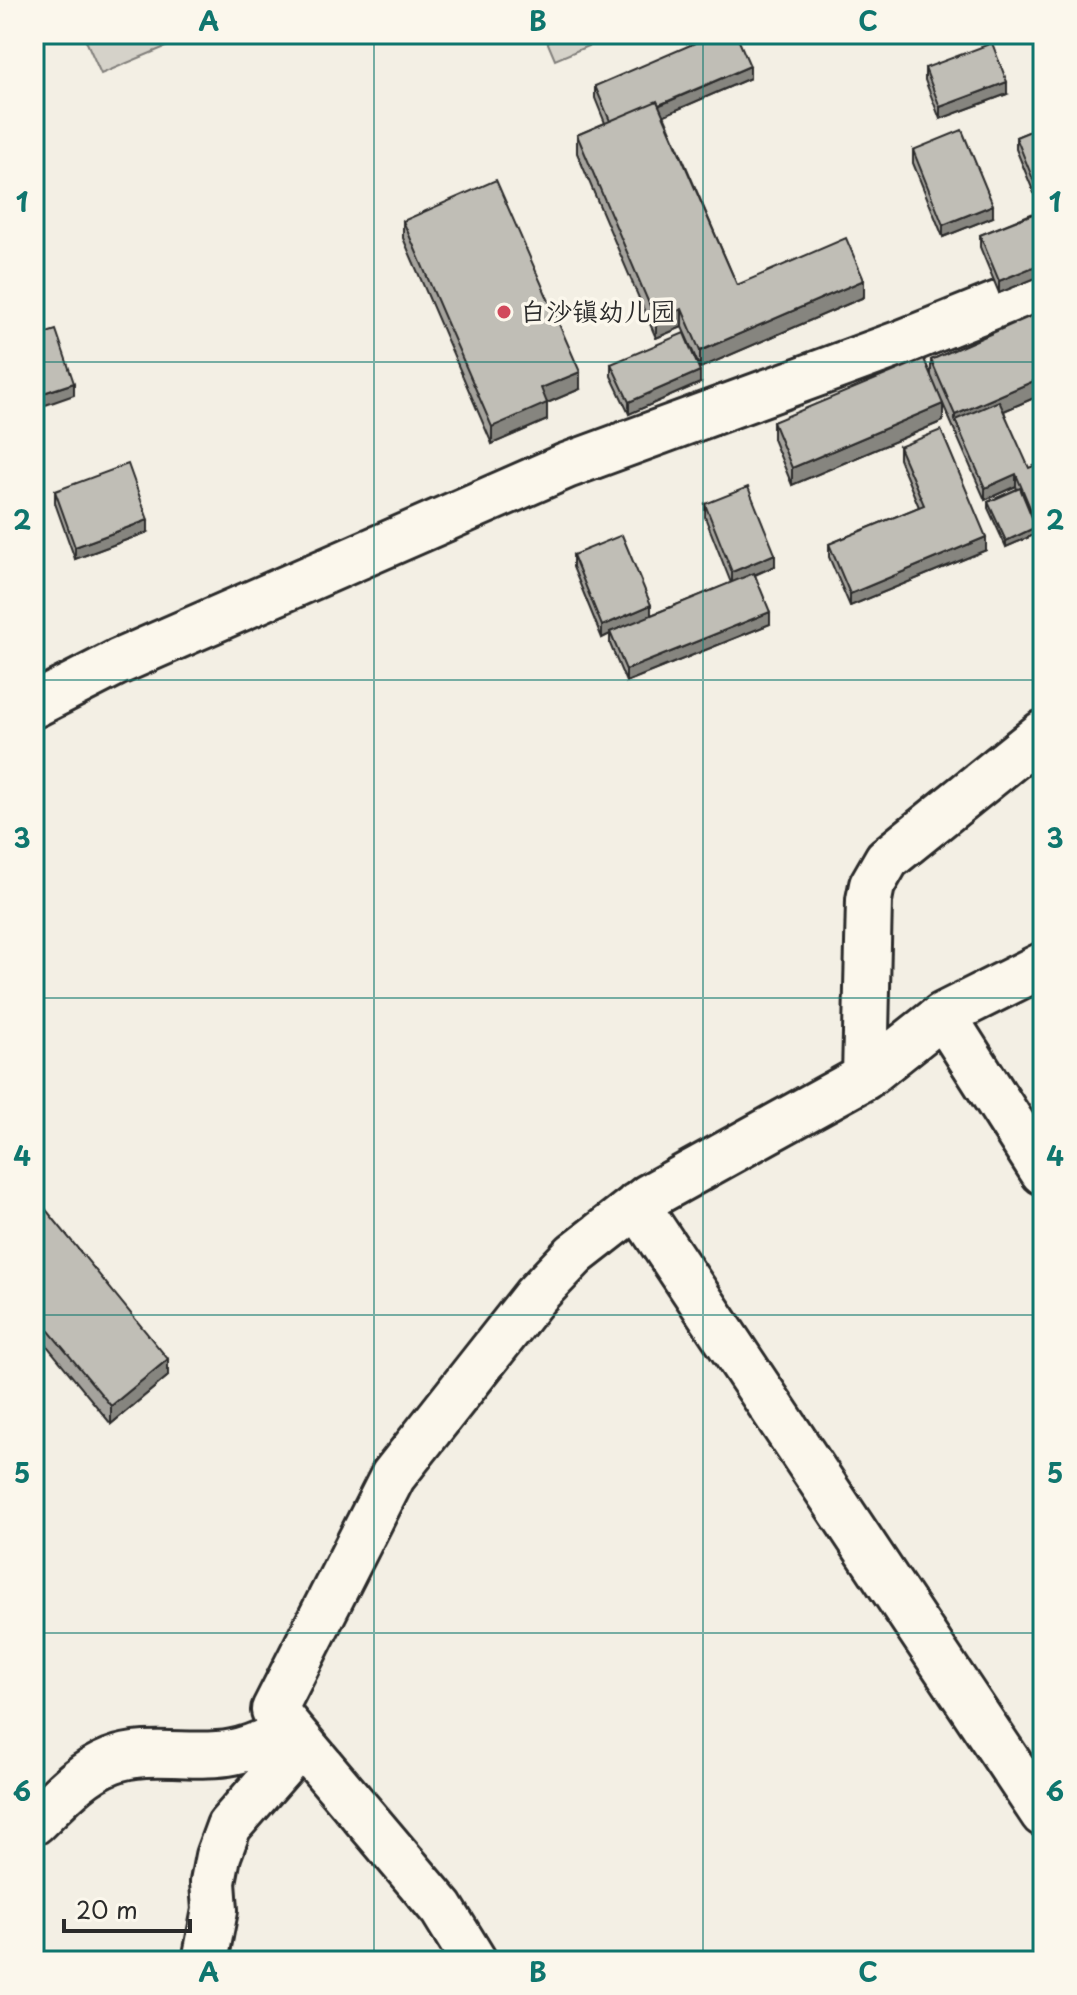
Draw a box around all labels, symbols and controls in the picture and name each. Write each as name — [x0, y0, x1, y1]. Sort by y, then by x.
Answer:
text: A — [199, 1, 219, 40]
text: B — [529, 1, 547, 40]
text: C — [858, 1, 878, 40]
text: 1 — [16, 182, 28, 221]
text: 1 — [1049, 182, 1061, 221]
place label: 白沙镇幼儿园 — [520, 291, 676, 330]
marker: 白沙镇幼儿园 — [495, 303, 513, 321]
text: 2 — [13, 500, 31, 539]
text: 2 — [1046, 500, 1064, 539]
text: 3 — [13, 818, 31, 857]
text: 3 — [1046, 818, 1064, 857]
text: 4 — [13, 1136, 31, 1175]
text: 4 — [1046, 1136, 1064, 1175]
text: 5 — [14, 1453, 30, 1492]
text: 5 — [1047, 1453, 1063, 1492]
text: 6 — [13, 1771, 31, 1810]
text: 6 — [1046, 1771, 1064, 1810]
scale bar — [64, 1883, 190, 1933]
text: 20 m — [76, 1891, 138, 1927]
text: A — [199, 1952, 219, 1991]
text: B — [529, 1952, 547, 1991]
text: C — [858, 1952, 878, 1991]

